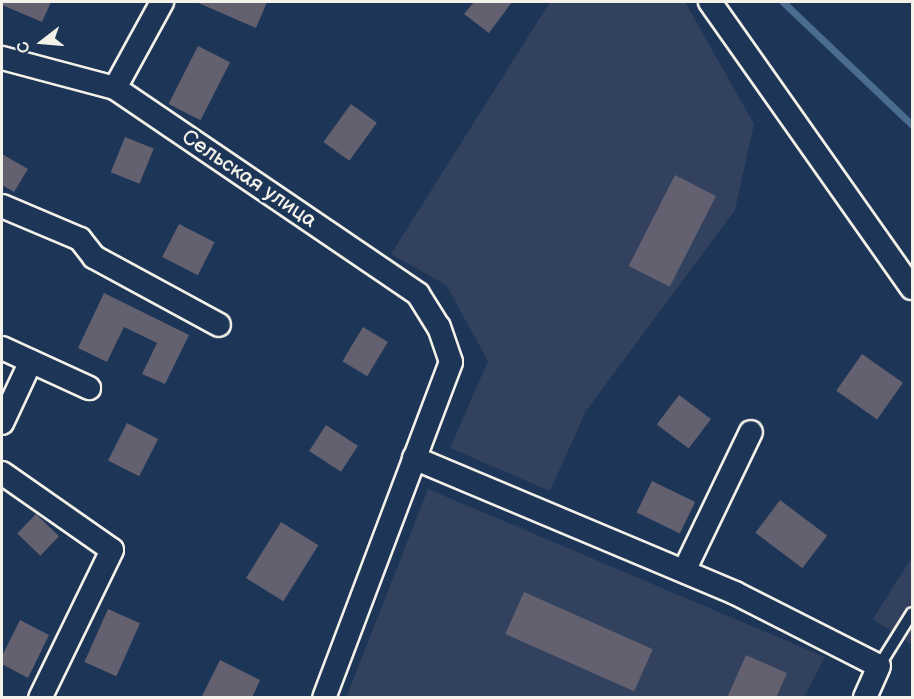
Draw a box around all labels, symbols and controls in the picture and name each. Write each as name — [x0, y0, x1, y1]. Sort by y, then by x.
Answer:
north arrow — [12, 12, 72, 72]
text: С — [14, 39, 35, 55]
street label: Сельская улица — [177, 125, 321, 233]

